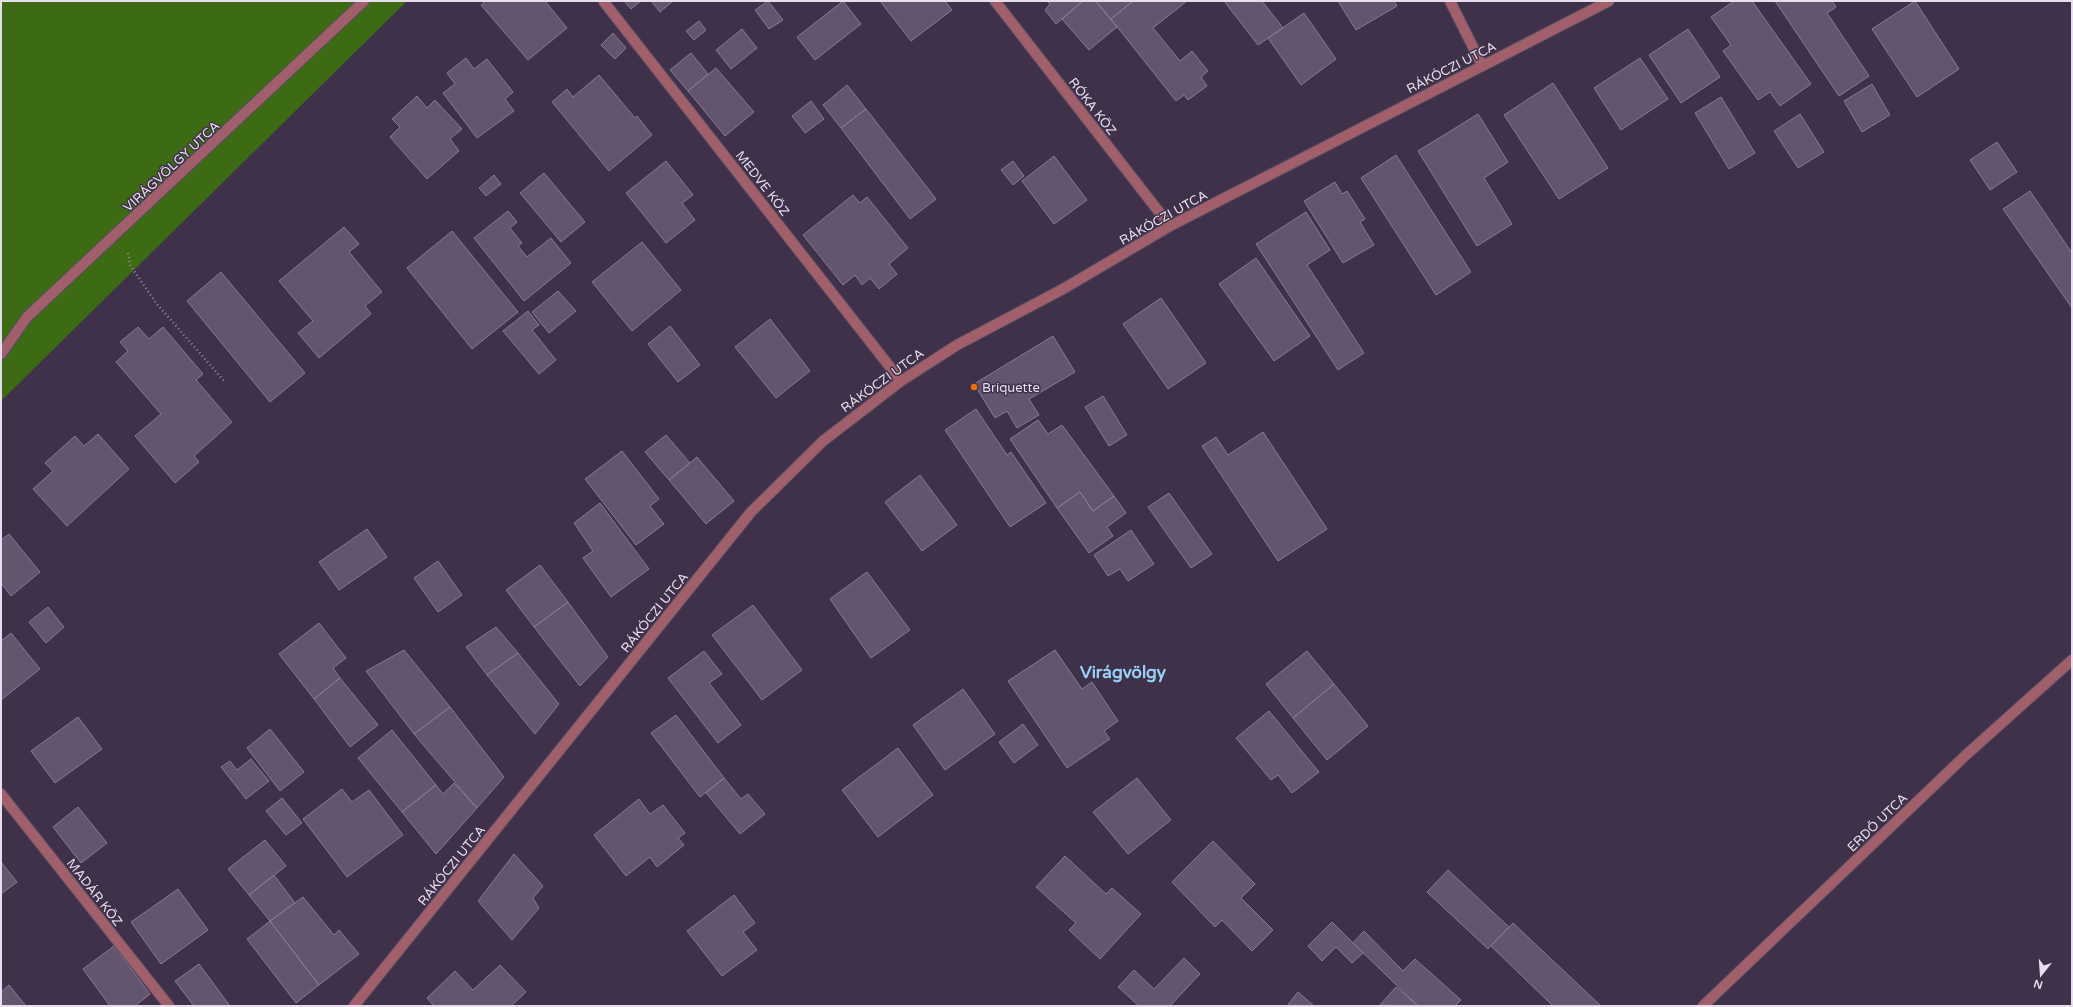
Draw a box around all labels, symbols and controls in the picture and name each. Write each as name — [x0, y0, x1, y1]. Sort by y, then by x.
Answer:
street label: RÁKÓCZI UTCA — [1404, 38, 1499, 97]
street label: RÓKA KÖZ — [1065, 75, 1120, 139]
street label: VIRÁGVÖLGY UTCA — [120, 118, 223, 216]
street label: MEDVE KÖZ — [732, 148, 793, 219]
street label: RÁKÓCZI UTCA — [1117, 187, 1211, 249]
street label: RÁKÓCZI UTCA — [838, 345, 927, 416]
place label: Briquette — [982, 380, 1040, 396]
marker: Briquette — [969, 382, 979, 392]
street label: RÁKÓCZI UTCA — [618, 569, 692, 656]
district label: Virágvölgy — [1080, 662, 1167, 683]
street label: ERDŐ UTCA — [1844, 790, 1911, 855]
street label: RÁKÓCZI UTCA — [415, 822, 489, 909]
street label: MADÁR KÖZ — [63, 856, 126, 930]
north arrow — [2021, 955, 2061, 995]
text: N — [2032, 977, 2044, 992]

